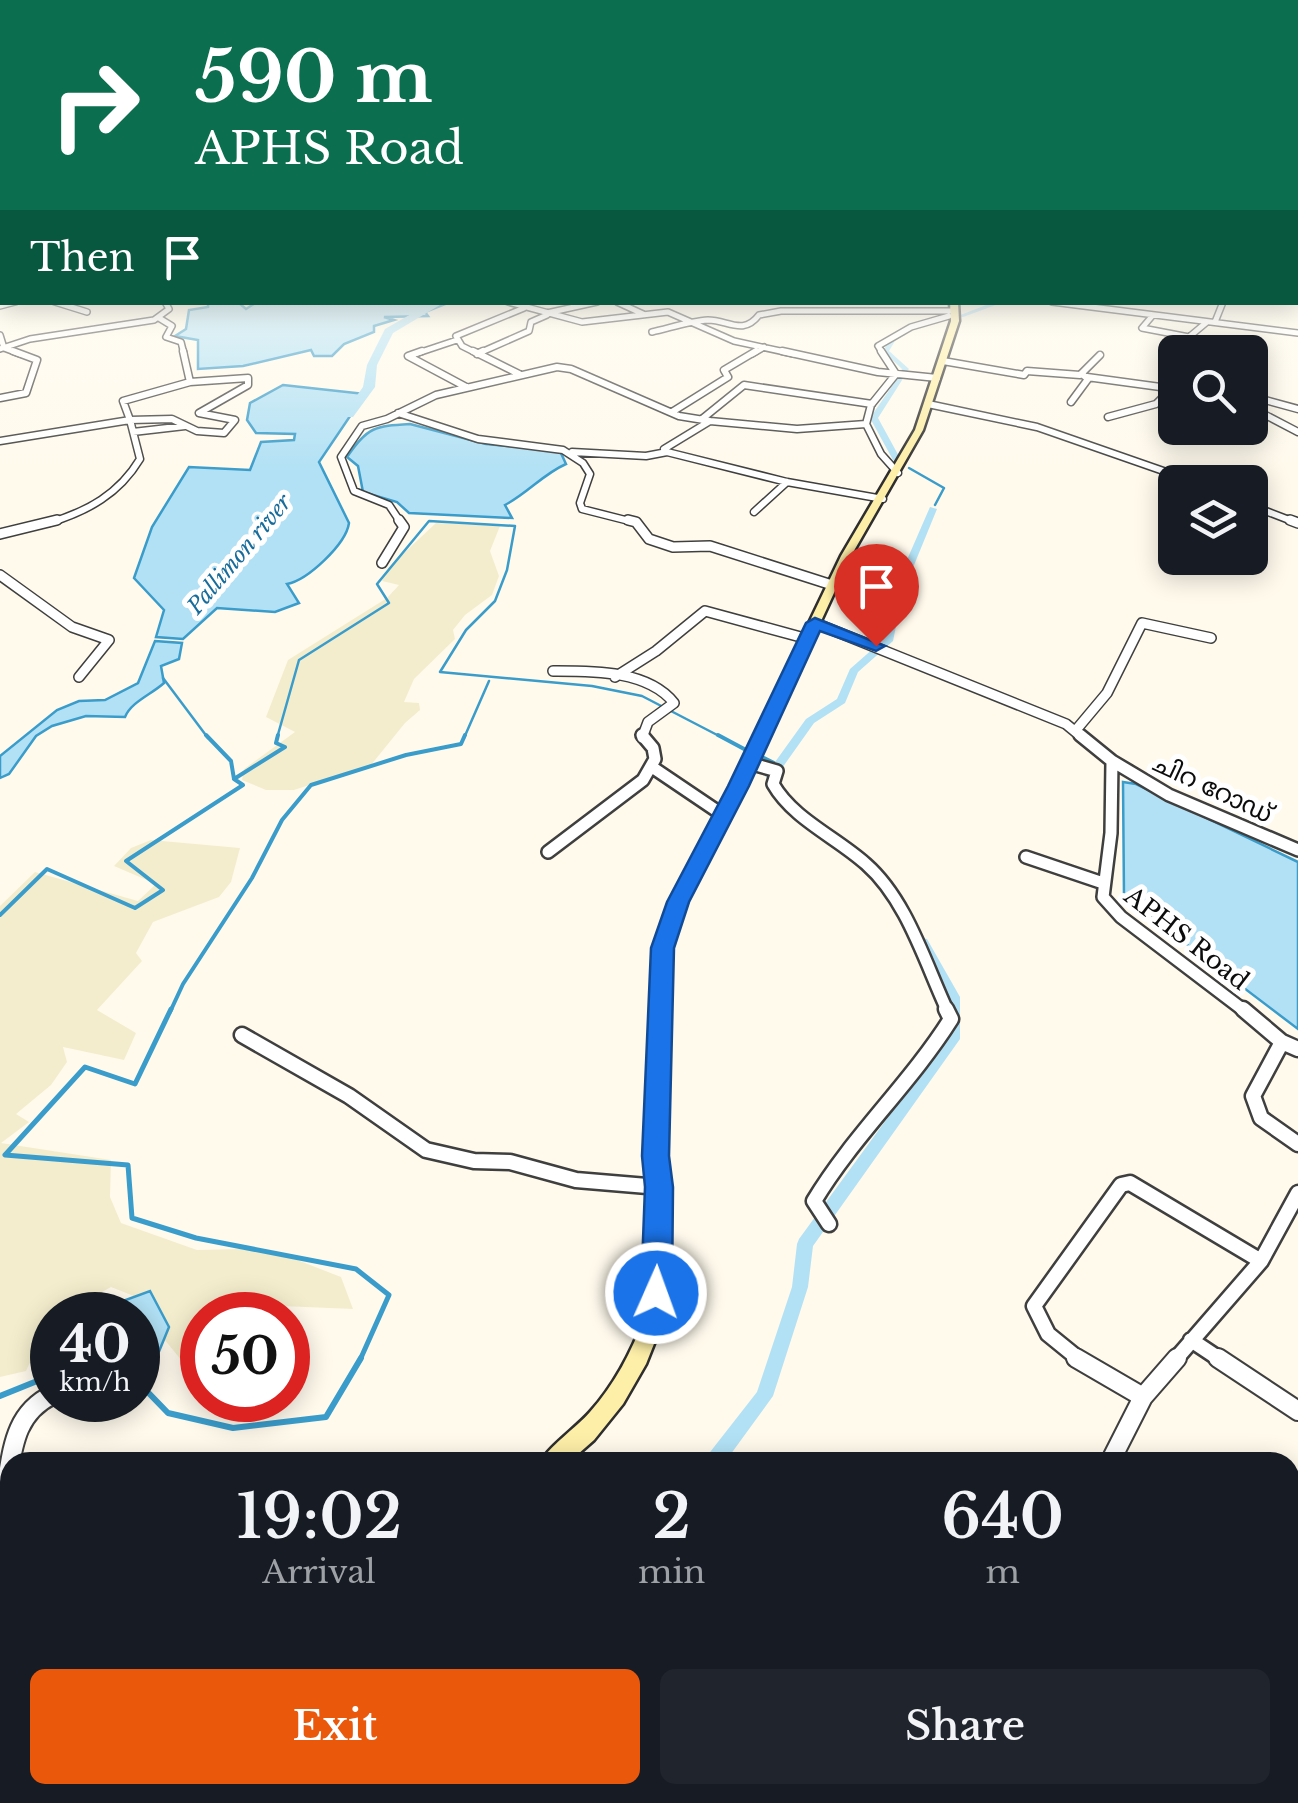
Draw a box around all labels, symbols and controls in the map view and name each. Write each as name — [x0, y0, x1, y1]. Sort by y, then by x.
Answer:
text: 590 m — [195, 34, 433, 121]
icon: right — [30, 40, 160, 170]
text: APHS Road — [195, 120, 464, 176]
icon: arrive — [155, 230, 210, 285]
text: Then — [30, 234, 135, 281]
map controls — [1158, 335, 1268, 575]
button: search — [1158, 335, 1268, 445]
button: layers — [1158, 465, 1268, 575]
water label: Pallimon river — [181, 488, 298, 620]
pin — [834, 544, 919, 647]
icon: arrive — [849, 559, 904, 614]
street label: ചിറ റോഡ് — [1148, 747, 1279, 830]
street label: APHS Road — [1117, 880, 1255, 997]
position arrow — [604, 1241, 708, 1345]
speed limit sign: 50 — [180, 1292, 310, 1422]
text: 40 — [60, 1313, 130, 1376]
text: km/h — [60, 1367, 130, 1398]
text: 19:02 — [236, 1480, 402, 1554]
text: 2 — [652, 1480, 691, 1554]
text: 640 — [941, 1480, 1064, 1554]
text: Arrival — [262, 1552, 376, 1592]
text: min — [638, 1552, 705, 1592]
text: m — [985, 1552, 1020, 1592]
button: Exit — [30, 1669, 640, 1784]
button: Share — [660, 1669, 1270, 1784]

